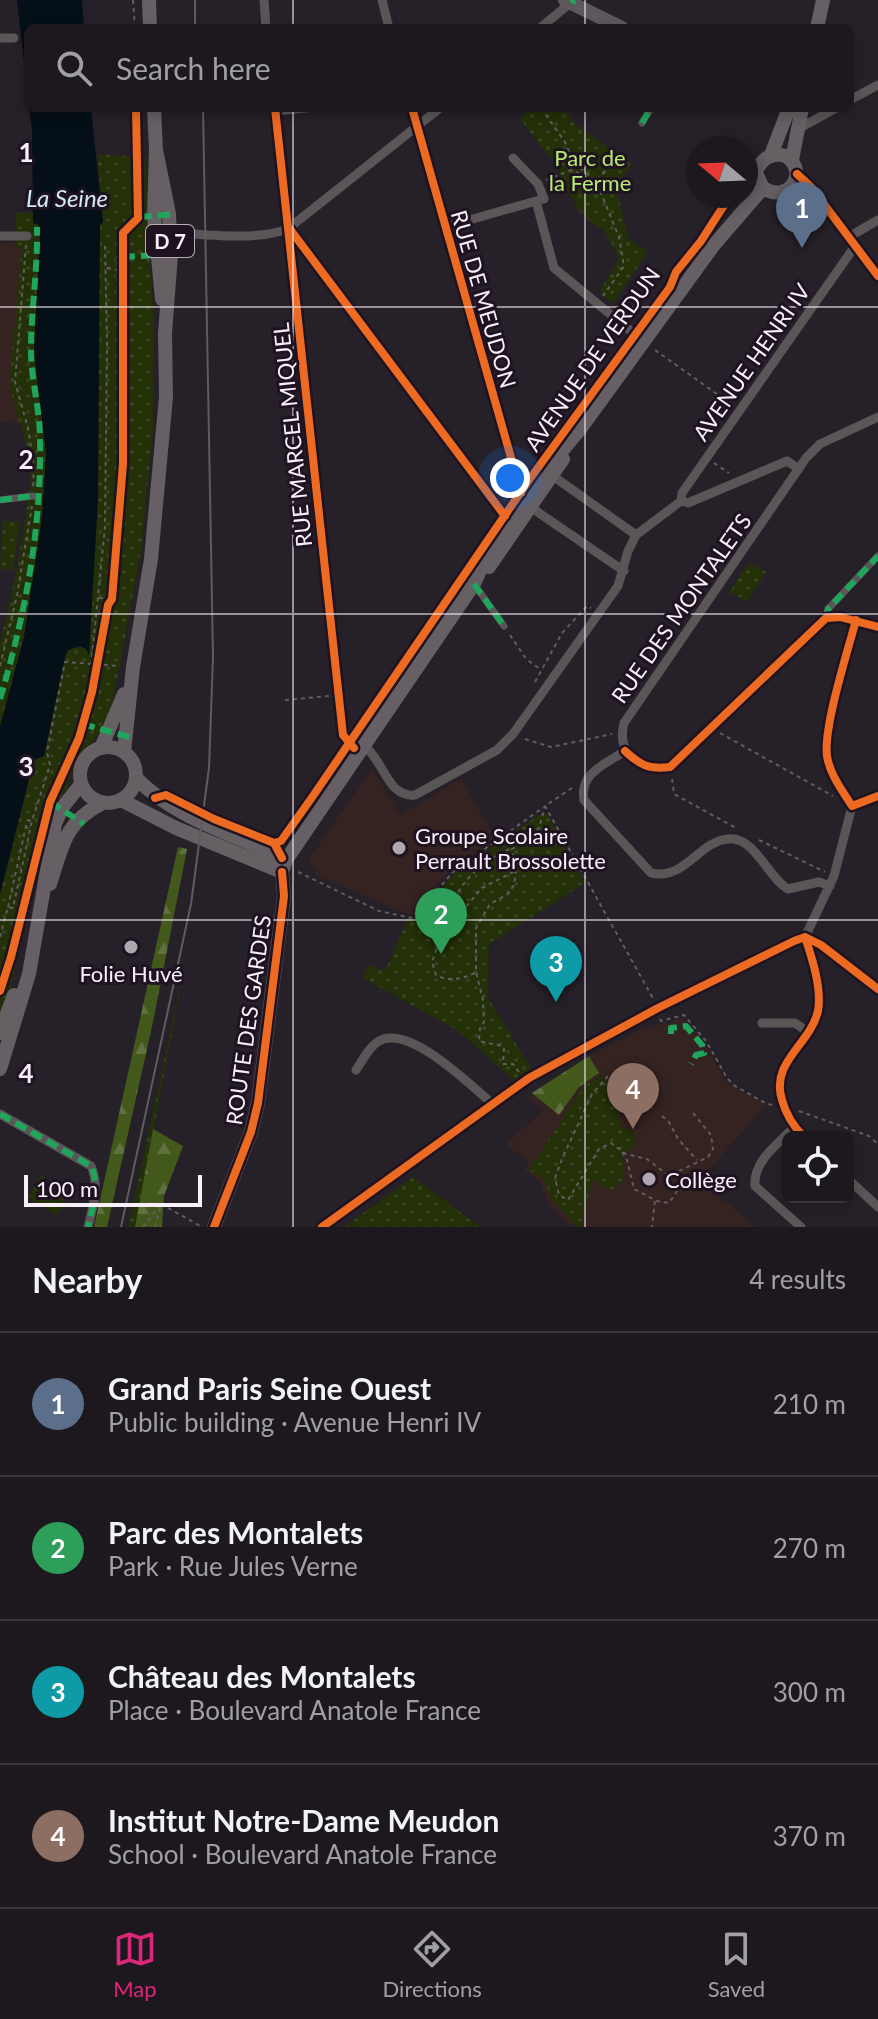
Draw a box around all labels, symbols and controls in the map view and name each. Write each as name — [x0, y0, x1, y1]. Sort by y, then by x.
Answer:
search box — [24, 24, 854, 112]
icon: search — [52, 46, 96, 90]
text: Search here — [116, 50, 271, 86]
text: 1 — [18, 136, 34, 168]
north arrow — [686, 136, 758, 208]
park label: Parc de la Ferme — [549, 144, 631, 196]
pin: 1 — [776, 182, 828, 248]
water label: La Seine — [26, 183, 108, 212]
street label: RUE DE MEUDON — [446, 207, 522, 391]
road number: D 7 — [146, 225, 194, 257]
street label: AVENUE DE VERDUN — [518, 262, 666, 456]
street label: AVENUE HENRI IV — [687, 278, 815, 446]
street label: RUE MARCEL MIQUEL — [267, 322, 317, 548]
text: 2 — [18, 443, 34, 475]
your location — [490, 458, 530, 498]
street label: RUE DES MONTALETS — [605, 508, 757, 708]
text: 3 — [18, 750, 34, 782]
place label: Groupe Scolaire Perrault Brossolette — [415, 822, 606, 874]
marker: Groupe Scolaire Perrault Brossolette — [390, 839, 408, 857]
pin: 2 — [415, 888, 467, 954]
street label: ROUTE DES GARDES — [220, 913, 276, 1127]
pin: 3 — [530, 936, 582, 1002]
marker: Folie Huvé — [122, 938, 140, 956]
place label: Folie Huvé — [79, 960, 183, 987]
text: 4 — [18, 1057, 34, 1089]
pin: 4 — [607, 1063, 659, 1129]
map controls — [782, 1131, 854, 1203]
button: locate — [782, 1131, 854, 1203]
place label: Collège — [665, 1166, 737, 1193]
marker: Collège — [640, 1170, 658, 1188]
scale bar — [24, 1171, 202, 1207]
text: 100 m — [36, 1175, 98, 1202]
text: Nearby — [32, 1259, 143, 1300]
text: 4 results — [749, 1263, 846, 1295]
text: Grand Paris Seine Ouest — [108, 1370, 431, 1406]
text: 1 — [50, 1388, 66, 1420]
text: 210 m — [773, 1388, 846, 1420]
text: Public building · Avenue Henri IV — [108, 1406, 481, 1438]
text: Parc des Montalets — [108, 1514, 363, 1550]
text: 2 — [50, 1532, 66, 1564]
text: 270 m — [773, 1532, 846, 1564]
text: Park · Rue Jules Verne — [108, 1550, 358, 1582]
text: Château des Montalets — [108, 1658, 416, 1694]
text: 3 — [50, 1676, 66, 1708]
text: 300 m — [773, 1676, 846, 1708]
text: Place · Boulevard Anatole France — [108, 1694, 481, 1726]
text: Institut Notre-Dame Meudon — [108, 1802, 499, 1838]
text: 4 — [50, 1820, 66, 1852]
text: 370 m — [773, 1820, 846, 1852]
text: School · Boulevard Anatole France — [108, 1838, 497, 1870]
tab: Map — [113, 1927, 157, 2002]
tab: Directions — [383, 1927, 482, 2002]
tab: Saved — [708, 1927, 765, 2002]

